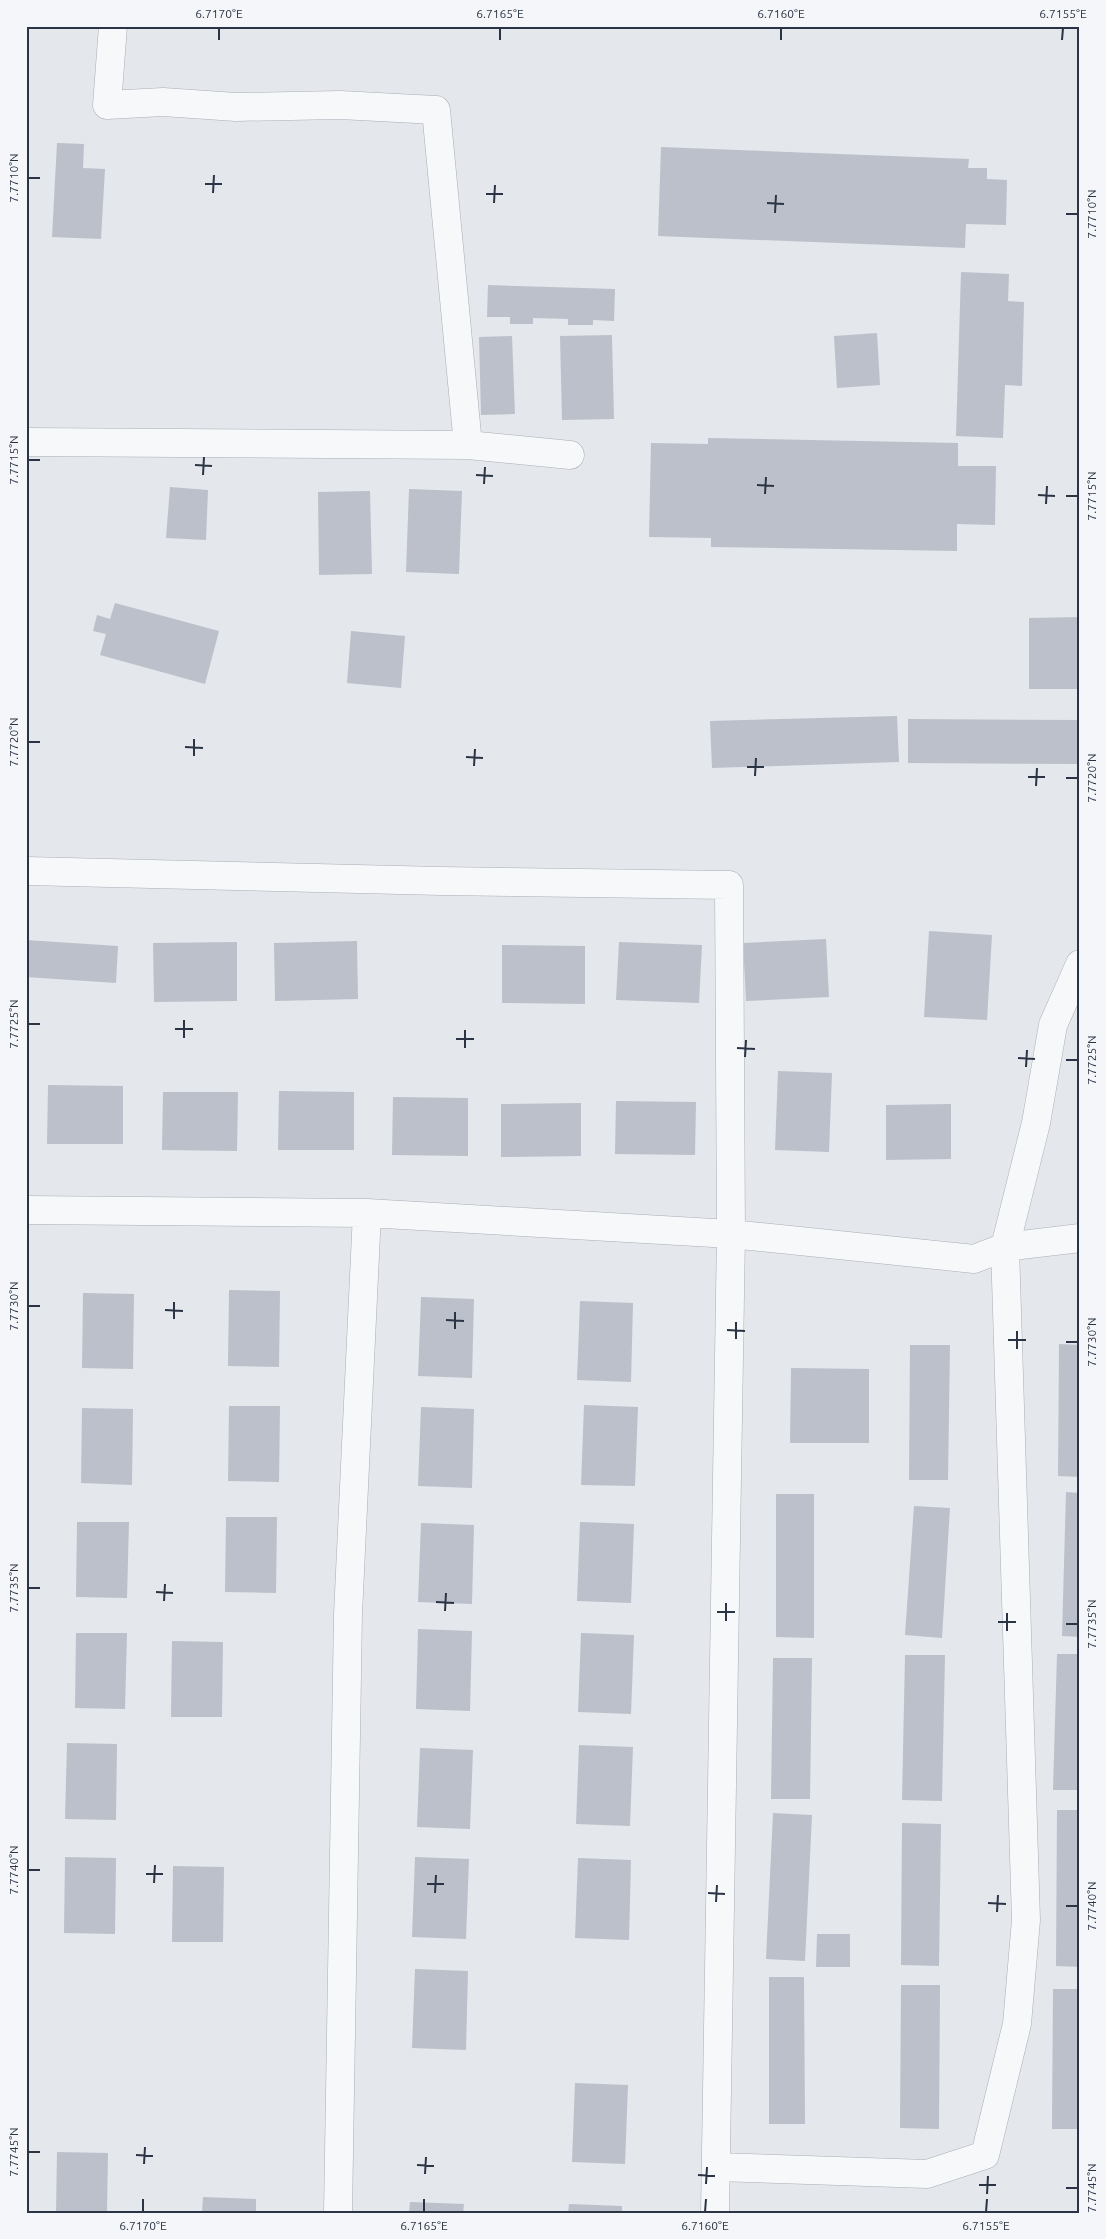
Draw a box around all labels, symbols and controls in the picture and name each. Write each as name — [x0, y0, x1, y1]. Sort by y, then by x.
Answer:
text: 6.7170°E — [195, 7, 243, 20]
text: 6.7165°E — [476, 7, 524, 20]
text: 6.7160°E — [757, 7, 805, 20]
text: 6.7155°E — [1039, 7, 1087, 20]
text: 7.7710°N — [7, 153, 20, 203]
text: 7.7710°N — [1085, 189, 1098, 239]
text: 7.7715°N — [7, 435, 20, 485]
text: 7.7715°N — [1085, 471, 1098, 521]
text: 7.7720°N — [7, 717, 20, 767]
text: 7.7720°N — [1085, 753, 1098, 803]
text: 7.7725°N — [7, 999, 20, 1049]
text: 7.7725°N — [1085, 1035, 1098, 1085]
text: 7.7730°N — [7, 1281, 20, 1331]
text: 7.7730°N — [1085, 1317, 1098, 1367]
text: 7.7735°N — [7, 1563, 20, 1613]
text: 7.7735°N — [1085, 1599, 1098, 1649]
text: 7.7740°N — [7, 1845, 20, 1895]
text: 7.7740°N — [1085, 1881, 1098, 1931]
text: 7.7745°N — [7, 2127, 20, 2177]
text: 7.7745°N — [1085, 2163, 1098, 2213]
text: 6.7170°E — [119, 2219, 167, 2232]
text: 6.7165°E — [400, 2219, 448, 2232]
text: 6.7160°E — [681, 2219, 729, 2232]
text: 6.7155°E — [962, 2219, 1010, 2232]

